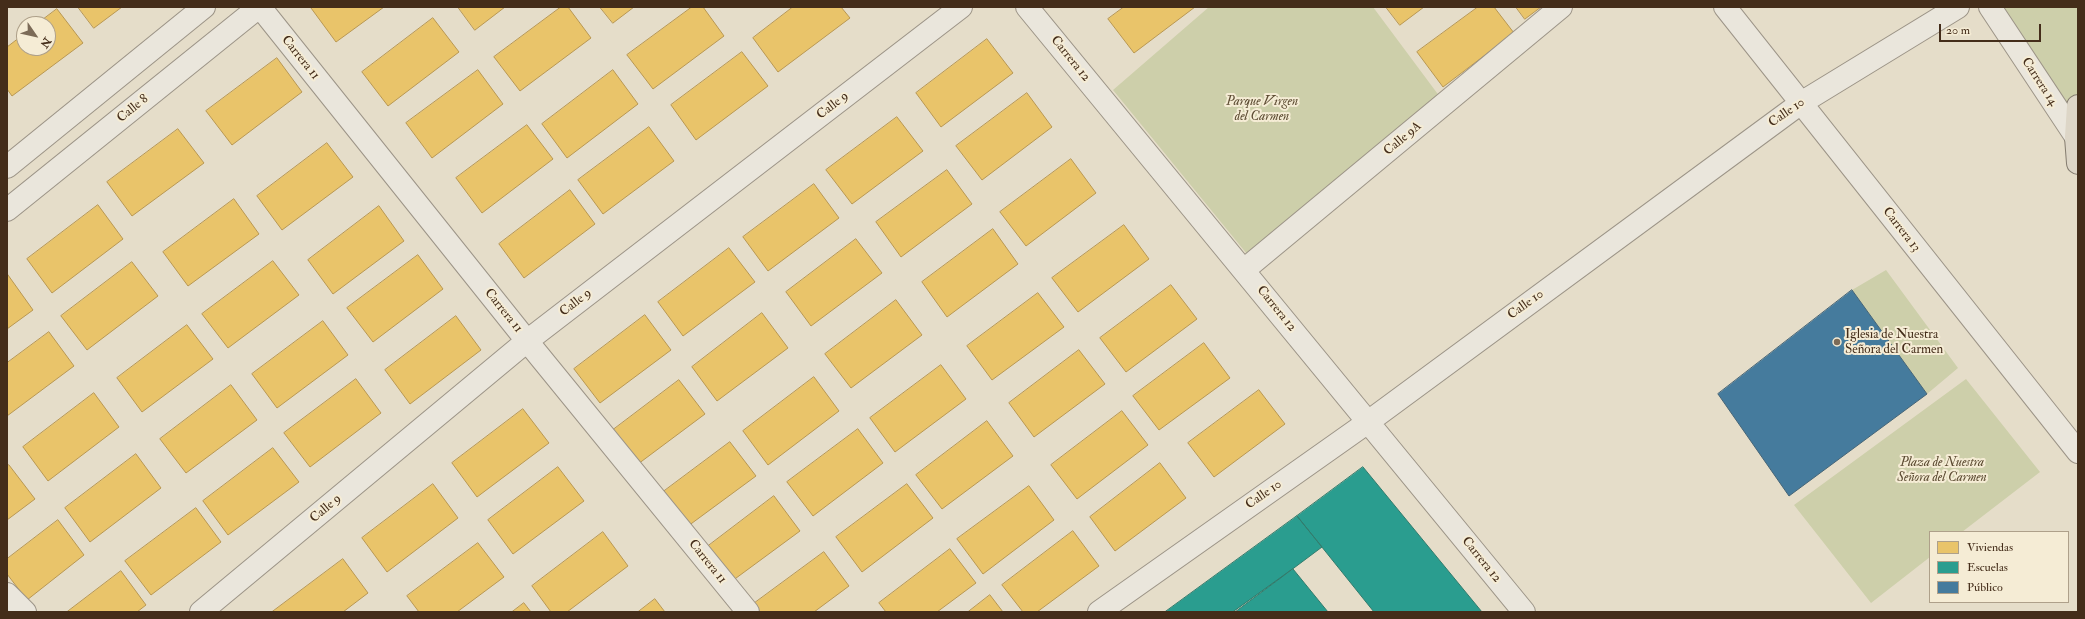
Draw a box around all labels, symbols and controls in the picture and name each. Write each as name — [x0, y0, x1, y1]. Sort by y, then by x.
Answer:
north arrow — [16, 16, 56, 56]
scale bar — [1941, 16, 2043, 42]
text: 20 m — [1946, 23, 1970, 38]
street label: Carrera 11 — [278, 33, 322, 83]
street label: Carrera 12 — [1047, 33, 1093, 85]
text: N — [37, 35, 54, 50]
street label: Carrera 14 — [2018, 55, 2060, 109]
street label: Calle 9 — [814, 89, 852, 123]
street label: Calle 8 — [114, 92, 152, 126]
park label: Parque Virgen del Carmen — [1226, 94, 1298, 125]
street label: Calle 10 — [1766, 95, 1808, 131]
street label: Calle 9A — [1381, 119, 1425, 159]
street label: Carrera 13 — [1879, 205, 1923, 255]
street label: Carrera 12 — [1253, 283, 1299, 335]
street label: Carrera 11 — [481, 286, 525, 336]
street label: Calle 9 — [557, 286, 595, 320]
street label: Calle 10 — [1505, 287, 1547, 323]
place label: Iglesia de Nuestra Señora del Carmen — [1845, 327, 1943, 358]
marker: Iglesia de Nuestra Señora del Carmen — [1832, 337, 1842, 347]
park label: Plaza de Nuestra Señora del Carmen — [1897, 455, 1987, 486]
street label: Calle 10 — [1243, 477, 1285, 513]
street label: Calle 9 — [307, 491, 345, 527]
legend — [1929, 531, 2069, 603]
street label: Carrera 12 — [1458, 534, 1504, 586]
street label: Carrera 11 — [685, 537, 729, 587]
text: Viviendas — [1967, 540, 2013, 555]
text: Escuelas — [1967, 560, 2008, 575]
text: Público — [1967, 580, 2003, 595]

